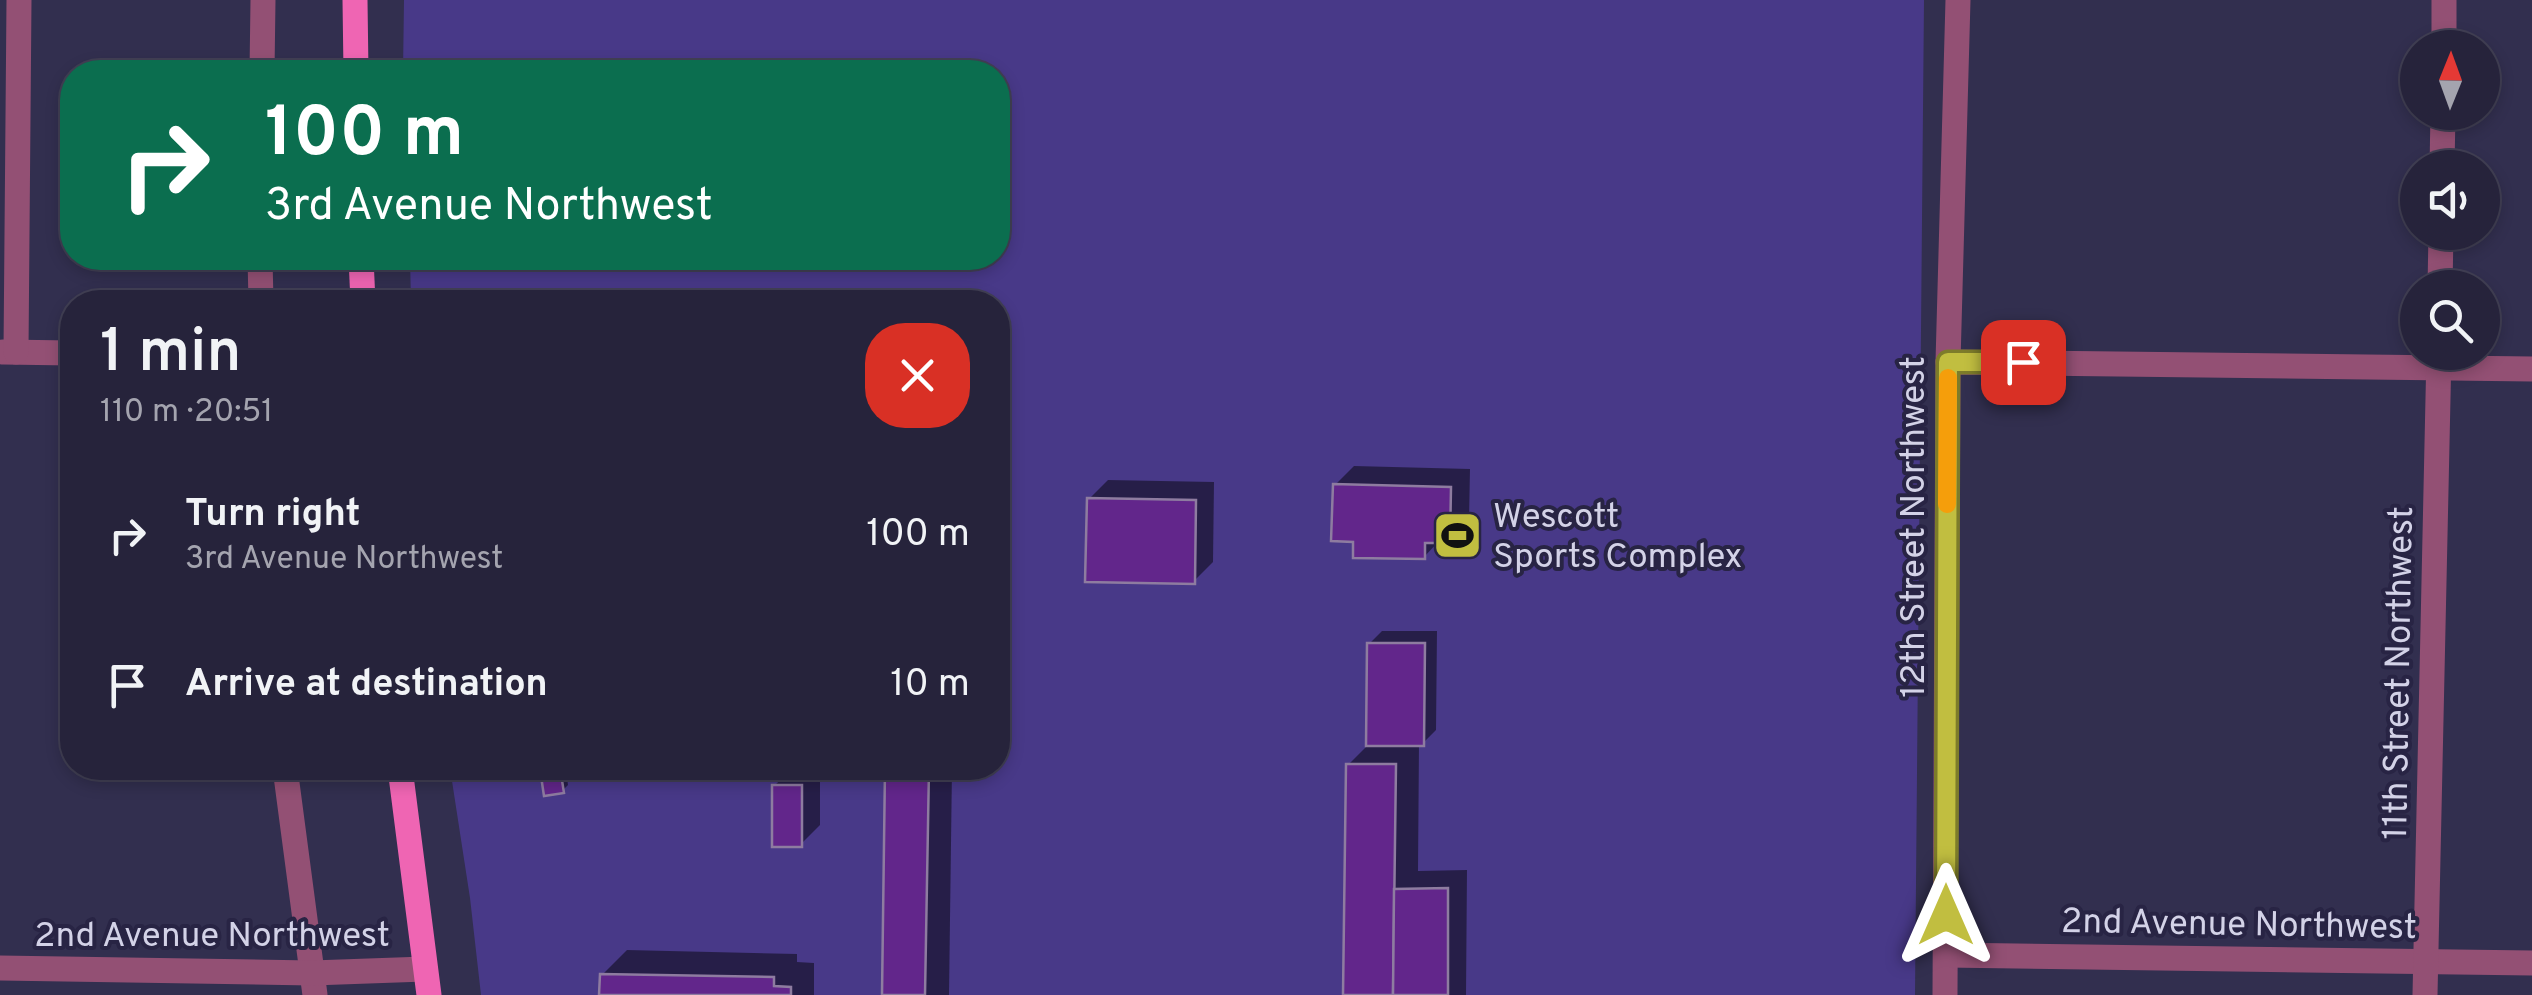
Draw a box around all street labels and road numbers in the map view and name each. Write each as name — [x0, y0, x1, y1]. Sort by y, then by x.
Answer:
street label: 12th Street Northwest — [1893, 356, 1937, 698]
street label: 11th Street Northwest — [2375, 506, 2425, 840]
street label: 2nd Avenue Northwest — [2061, 901, 2417, 951]
street label: 2nd Avenue Northwest — [34, 915, 390, 959]

